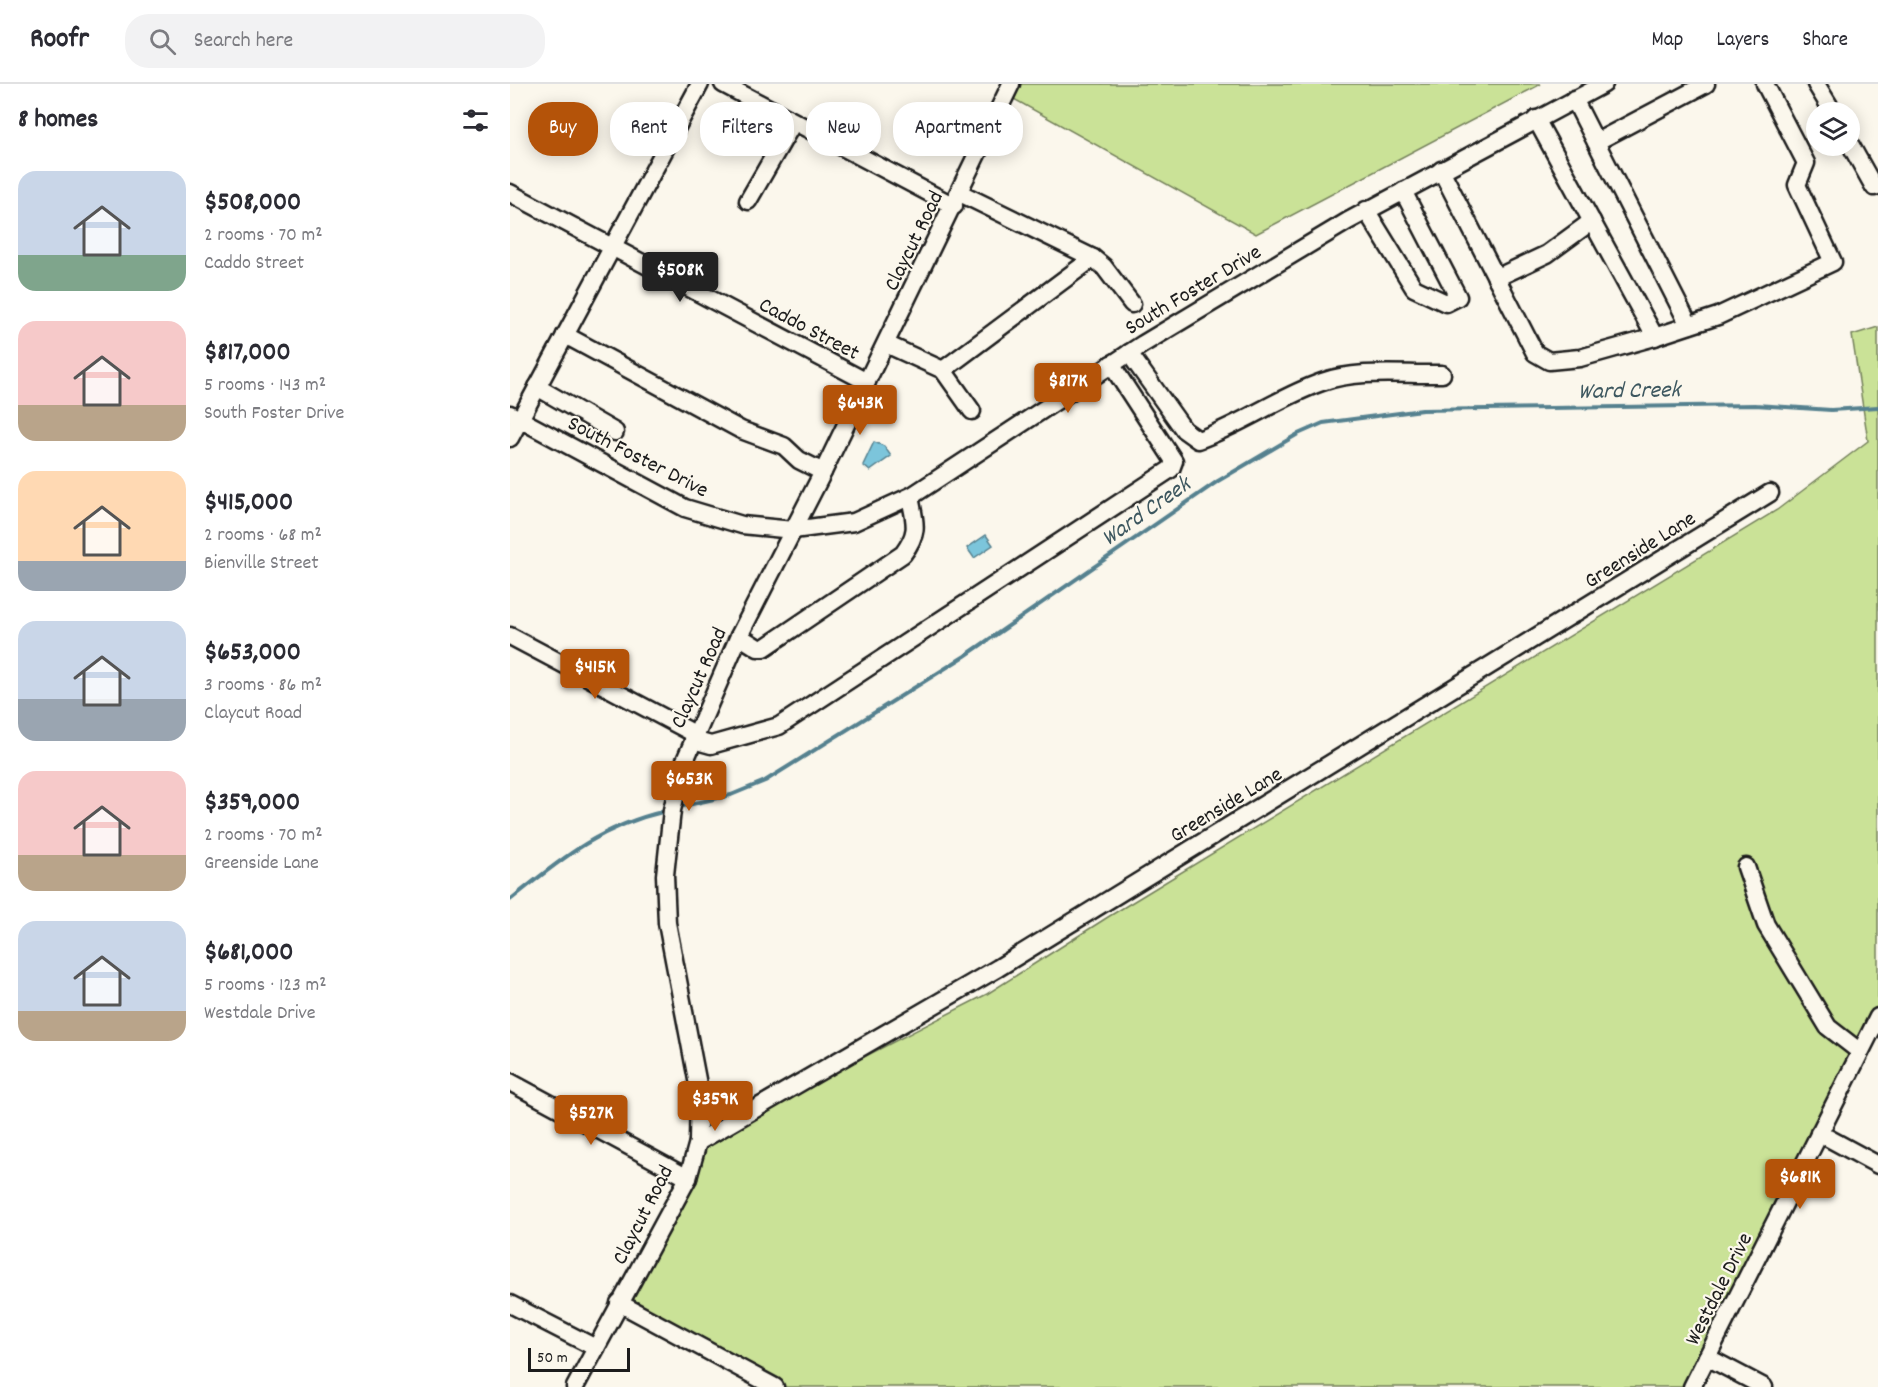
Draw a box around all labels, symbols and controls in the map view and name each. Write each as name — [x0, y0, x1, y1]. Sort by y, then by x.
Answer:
search box — [125, 14, 545, 68]
text: Roofr — [30, 21, 89, 61]
icon: search — [146, 25, 179, 58]
text: Search here — [194, 26, 293, 57]
text: Map — [1652, 26, 1683, 56]
text: Layers — [1716, 26, 1769, 56]
text: Share — [1802, 26, 1848, 56]
text: 8 homes — [18, 102, 98, 139]
chip: Buy — [528, 102, 598, 156]
chip: Rent — [610, 102, 688, 156]
chip: Filters — [700, 102, 794, 156]
chip: New — [806, 102, 881, 156]
chip: Apartment — [893, 102, 1023, 156]
map controls — [1806, 102, 1860, 156]
button: layers — [1806, 102, 1860, 156]
icon: filters — [459, 104, 492, 137]
text: $508,000 — [204, 185, 301, 222]
street label: Claycut Road — [878, 186, 953, 297]
icon: home — [66, 195, 138, 267]
text: 2 rooms · 70 m² — [204, 222, 323, 250]
street label: South Foster Drive — [1120, 238, 1268, 344]
text: Caddo Street — [204, 250, 304, 278]
pin: $508K — [638, 252, 722, 303]
text: $508K — [656, 257, 704, 285]
street label: Caddo Street — [752, 291, 864, 370]
text: $817,000 — [204, 335, 291, 372]
icon: home — [66, 345, 138, 417]
pin: $817K — [1026, 363, 1110, 414]
text: $817K — [1048, 368, 1088, 396]
text: 5 rooms · 143 m² — [204, 372, 326, 400]
water label: Ward Creek — [1578, 374, 1683, 410]
pin: $643K — [818, 385, 902, 436]
text: $643K — [837, 390, 883, 418]
text: South Foster Drive — [204, 400, 344, 428]
street label: South Foster Drive — [562, 409, 713, 507]
water label: Ward Creek — [1095, 468, 1200, 556]
text: $415,000 — [204, 485, 293, 522]
icon: home — [66, 495, 138, 567]
street label: Greenside Lane — [1579, 504, 1703, 598]
text: 2 rooms · 68 m² — [204, 522, 322, 550]
text: Bienville Street — [204, 550, 319, 578]
street label: Claycut Road — [664, 623, 736, 734]
text: $653,000 — [204, 635, 301, 672]
icon: home — [66, 645, 138, 717]
pin: $415K — [553, 649, 637, 700]
text: $415K — [574, 654, 616, 682]
text: 3 rooms · 86 m² — [204, 672, 322, 700]
text: Claycut Road — [204, 700, 302, 728]
street label: Greenside Lane — [1165, 760, 1289, 852]
pin: $653K — [647, 761, 731, 812]
text: $653K — [665, 766, 713, 794]
text: $359,000 — [204, 785, 300, 822]
icon: home — [66, 795, 138, 867]
text: 2 rooms · 70 m² — [204, 822, 323, 850]
text: Greenside Lane — [204, 850, 319, 878]
text: $681,000 — [204, 935, 294, 972]
icon: home — [66, 945, 138, 1017]
text: 5 rooms · 123 m² — [204, 972, 327, 1000]
text: Westdale Drive — [204, 1000, 316, 1028]
pin: $359K — [673, 1081, 757, 1132]
text: $359K — [692, 1086, 738, 1114]
pin: $527K — [549, 1095, 633, 1146]
text: $527K — [568, 1100, 614, 1128]
pin: $681K — [1758, 1159, 1842, 1210]
street label: Claycut Road — [606, 1160, 682, 1271]
text: $681K — [1779, 1164, 1821, 1192]
street label: Westdale Drive — [1678, 1228, 1762, 1351]
scale bar — [528, 1345, 630, 1372]
text: 50 m — [537, 1347, 568, 1370]

